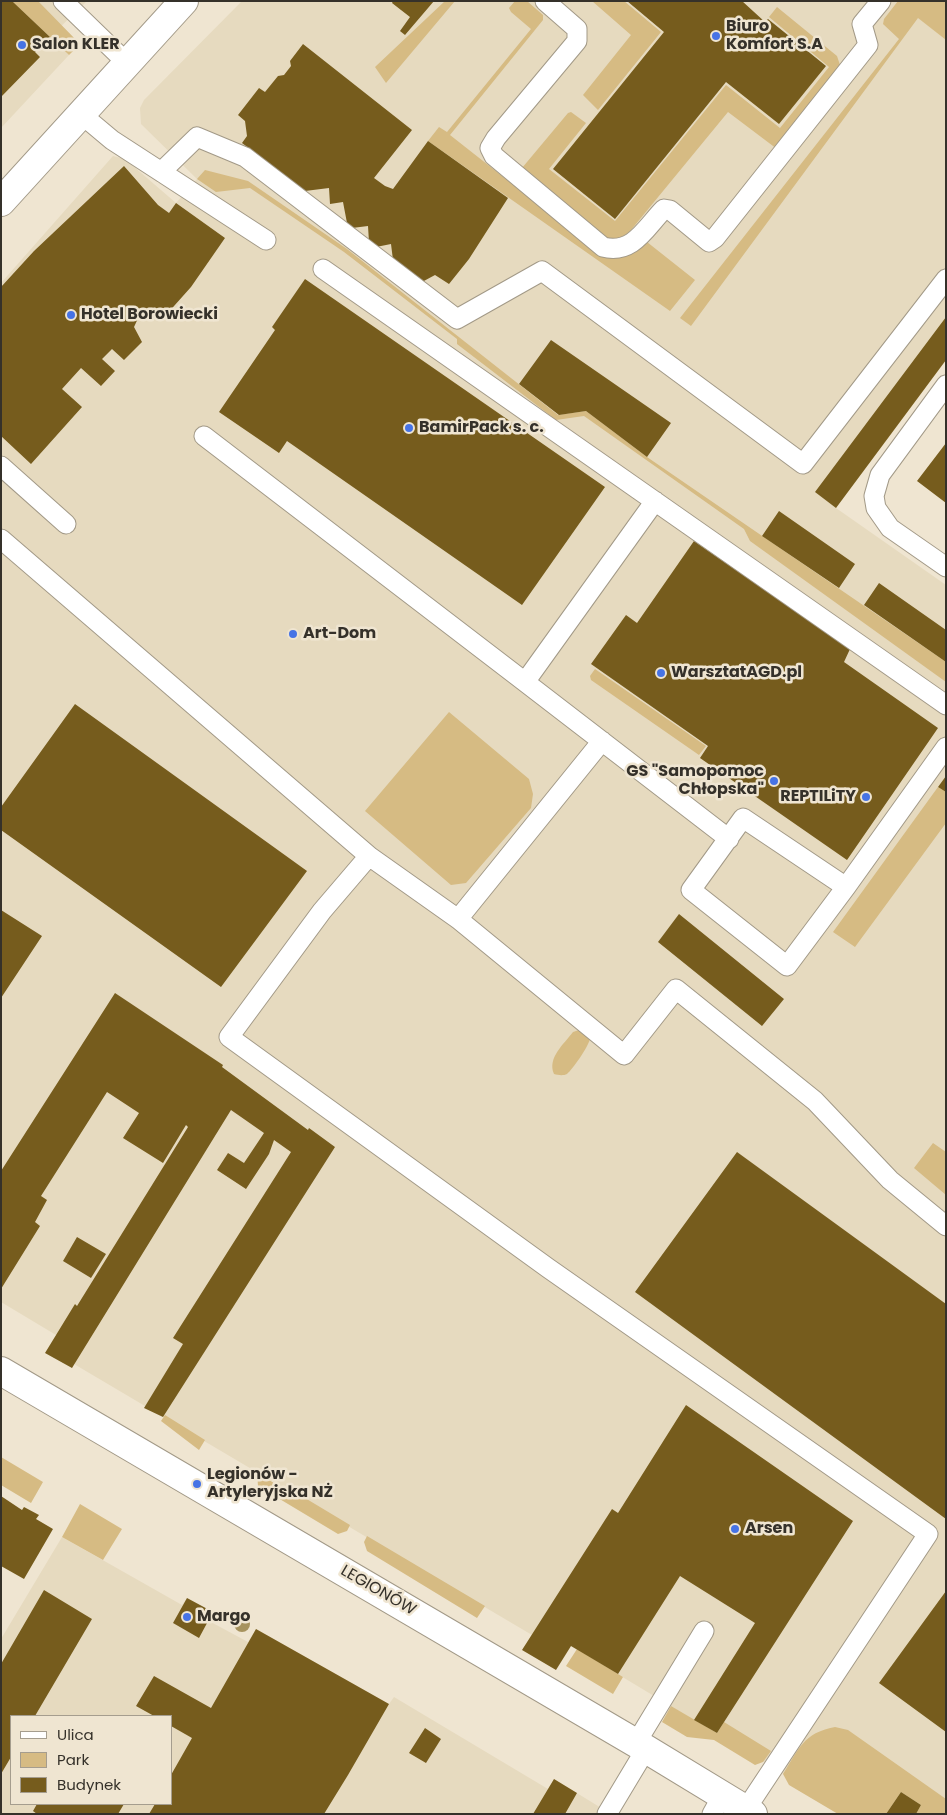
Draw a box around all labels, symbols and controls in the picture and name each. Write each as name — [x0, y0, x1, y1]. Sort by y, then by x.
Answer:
place label: Biuro Komfort S.A — [726, 17, 823, 55]
marker: Biuro Komfort S.A — [710, 30, 722, 42]
place label: Salon KLER — [32, 35, 120, 55]
marker: Salon KLER — [16, 39, 28, 51]
place label: Hotel Borowiecki — [81, 305, 218, 325]
marker: Hotel Borowiecki — [65, 309, 77, 321]
place label: BamirPack s. c. — [419, 418, 544, 438]
marker: BamirPack s. c. — [403, 422, 415, 434]
place label: Art-Dom — [303, 624, 376, 644]
marker: Art-Dom — [287, 628, 299, 640]
place label: WarsztatAGD.pl — [671, 663, 802, 683]
marker: WarsztatAGD.pl — [655, 667, 667, 679]
place label: GS "Samopomoc Chłopska" — [626, 762, 764, 800]
marker: GS "Samopomoc Chłopska" — [768, 775, 780, 787]
place label: REPTILiTY — [780, 787, 856, 807]
marker: REPTILiTY — [860, 791, 872, 803]
place label: Legionów - Artyleryjska NŻ — [207, 1465, 333, 1503]
marker: Legionów - Artyleryjska NŻ — [191, 1478, 203, 1490]
place label: Arsen — [745, 1519, 793, 1539]
marker: Arsen — [729, 1523, 741, 1535]
street label: LEGIONÓW — [337, 1562, 419, 1620]
place label: Margo — [197, 1607, 250, 1627]
marker: Margo — [181, 1611, 193, 1623]
legend — [10, 1715, 172, 1805]
text: Ulica — [57, 1724, 94, 1745]
text: Park — [57, 1749, 89, 1770]
text: Budynek — [57, 1774, 121, 1795]

